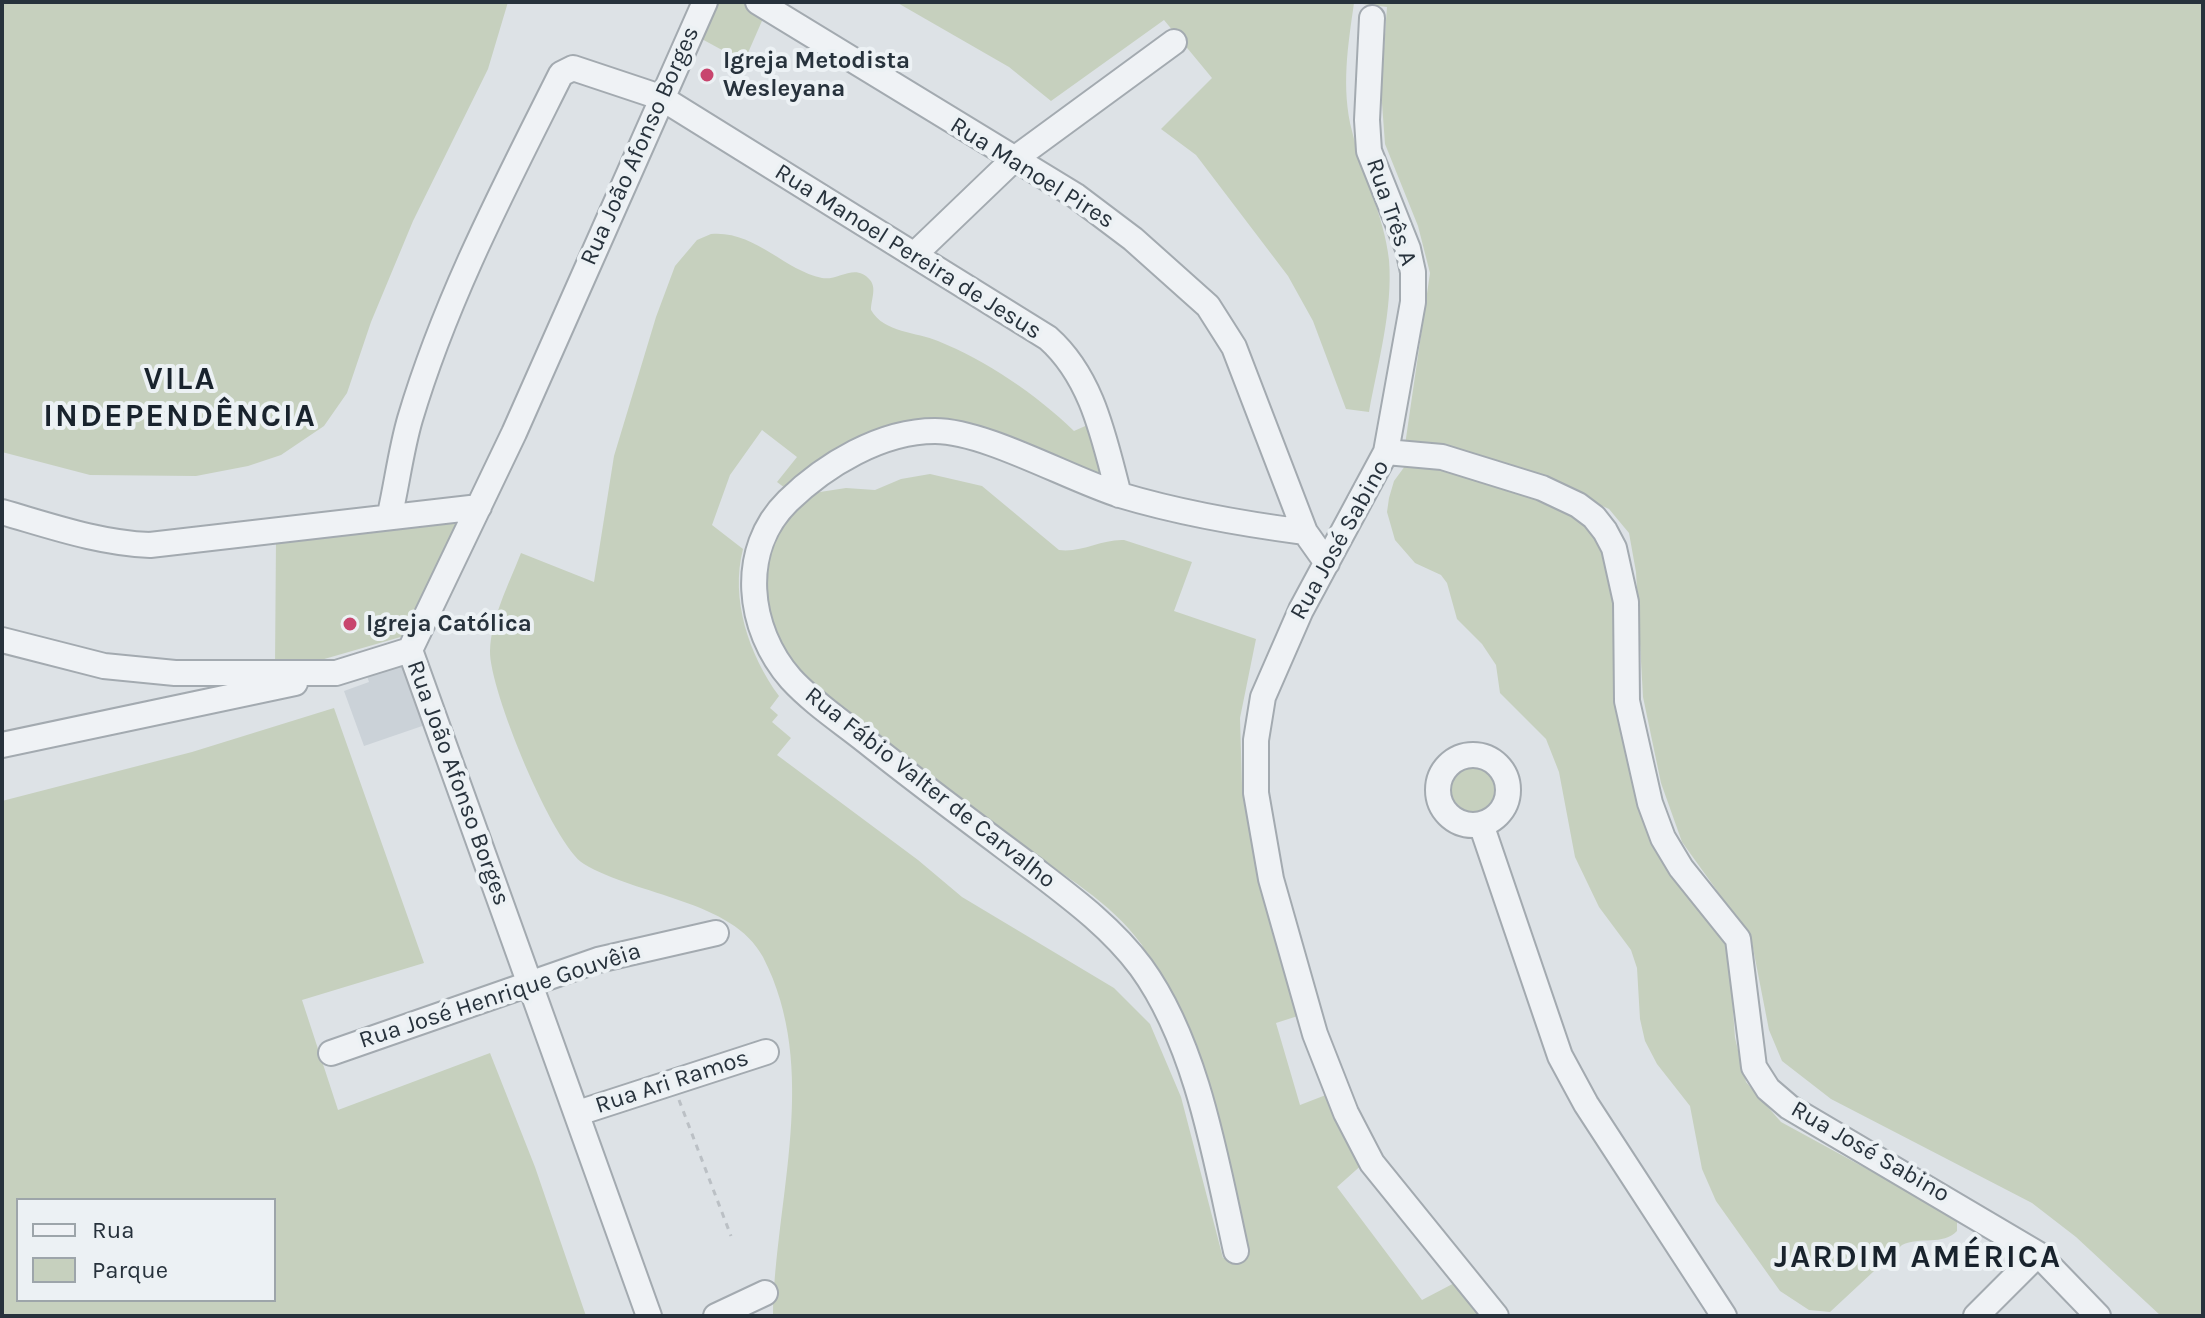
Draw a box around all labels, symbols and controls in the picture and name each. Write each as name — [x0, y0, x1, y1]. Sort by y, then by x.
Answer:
street label: Rua João Afonso Borges — [574, 22, 706, 270]
place label: Igreja Metodista Wesleyana — [723, 47, 910, 103]
marker: Igreja Metodista Wesleyana — [698, 66, 716, 84]
street label: Rua Manoel Pires — [945, 111, 1119, 235]
street label: Rua Três A — [1359, 155, 1423, 269]
street label: Rua Manoel Pereira de Jesus — [769, 158, 1047, 346]
district label: VILA INDEPENDÊNCIA — [43, 361, 317, 436]
street label: Rua José Sabino — [1284, 455, 1396, 625]
place label: Igreja Católica — [366, 610, 532, 638]
marker: Igreja Católica — [341, 615, 359, 633]
street label: Rua João Afonso Borges — [400, 657, 516, 909]
street label: Rua Fábio Valter de Carvalho — [799, 681, 1061, 895]
street label: Rua José Henrique Gouvêia — [355, 937, 645, 1055]
street label: Rua Ari Ramos — [592, 1044, 752, 1120]
street label: Rua José Sabino — [1786, 1095, 1954, 1209]
legend — [16, 1198, 276, 1302]
text: Rua — [92, 1216, 134, 1244]
district label: JARDIM AMÉRICA — [1774, 1239, 2062, 1277]
text: Parque — [92, 1256, 168, 1284]

